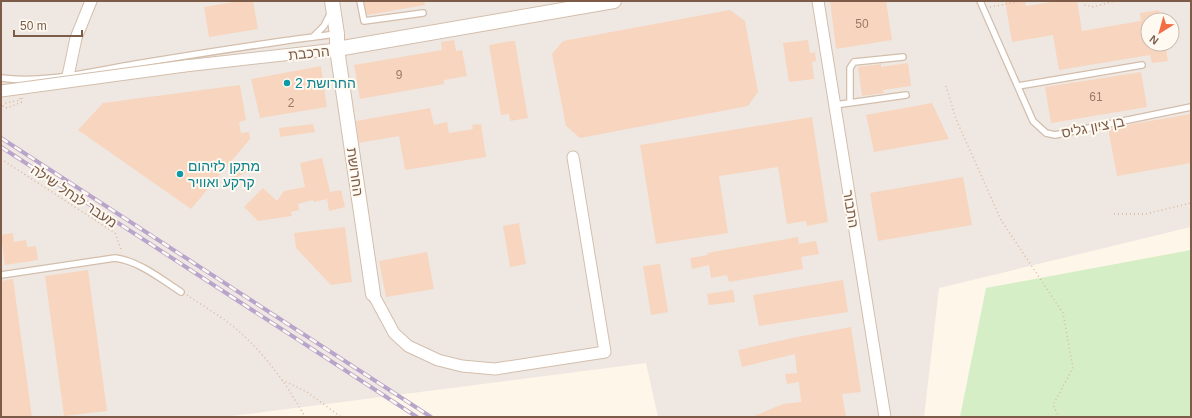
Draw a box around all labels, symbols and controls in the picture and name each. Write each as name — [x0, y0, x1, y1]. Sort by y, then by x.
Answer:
scale bar — [14, 12, 82, 38]
north arrow — [1140, 12, 1180, 52]
house number: 50 — [855, 17, 869, 31]
text: 50 m — [20, 19, 47, 33]
text: N — [1147, 33, 1161, 47]
street label: הרכבת — [288, 43, 330, 63]
house number: 9 — [396, 68, 403, 82]
place label: החרושת 2 — [295, 75, 356, 91]
marker: החרושת 2 — [282, 78, 292, 88]
house number: 61 — [1089, 90, 1103, 104]
house number: 2 — [288, 96, 295, 110]
street label: בן ציון גליס — [1060, 113, 1126, 141]
street label: החרושת — [344, 147, 366, 197]
place label: מתקן לזיהום קרקע ואוויר — [188, 158, 260, 190]
street label: מעבר לנחל שילה — [28, 161, 120, 231]
marker: מתקן לזיהום קרקע ואוויר — [175, 169, 185, 179]
street label: התבור — [840, 189, 862, 229]

